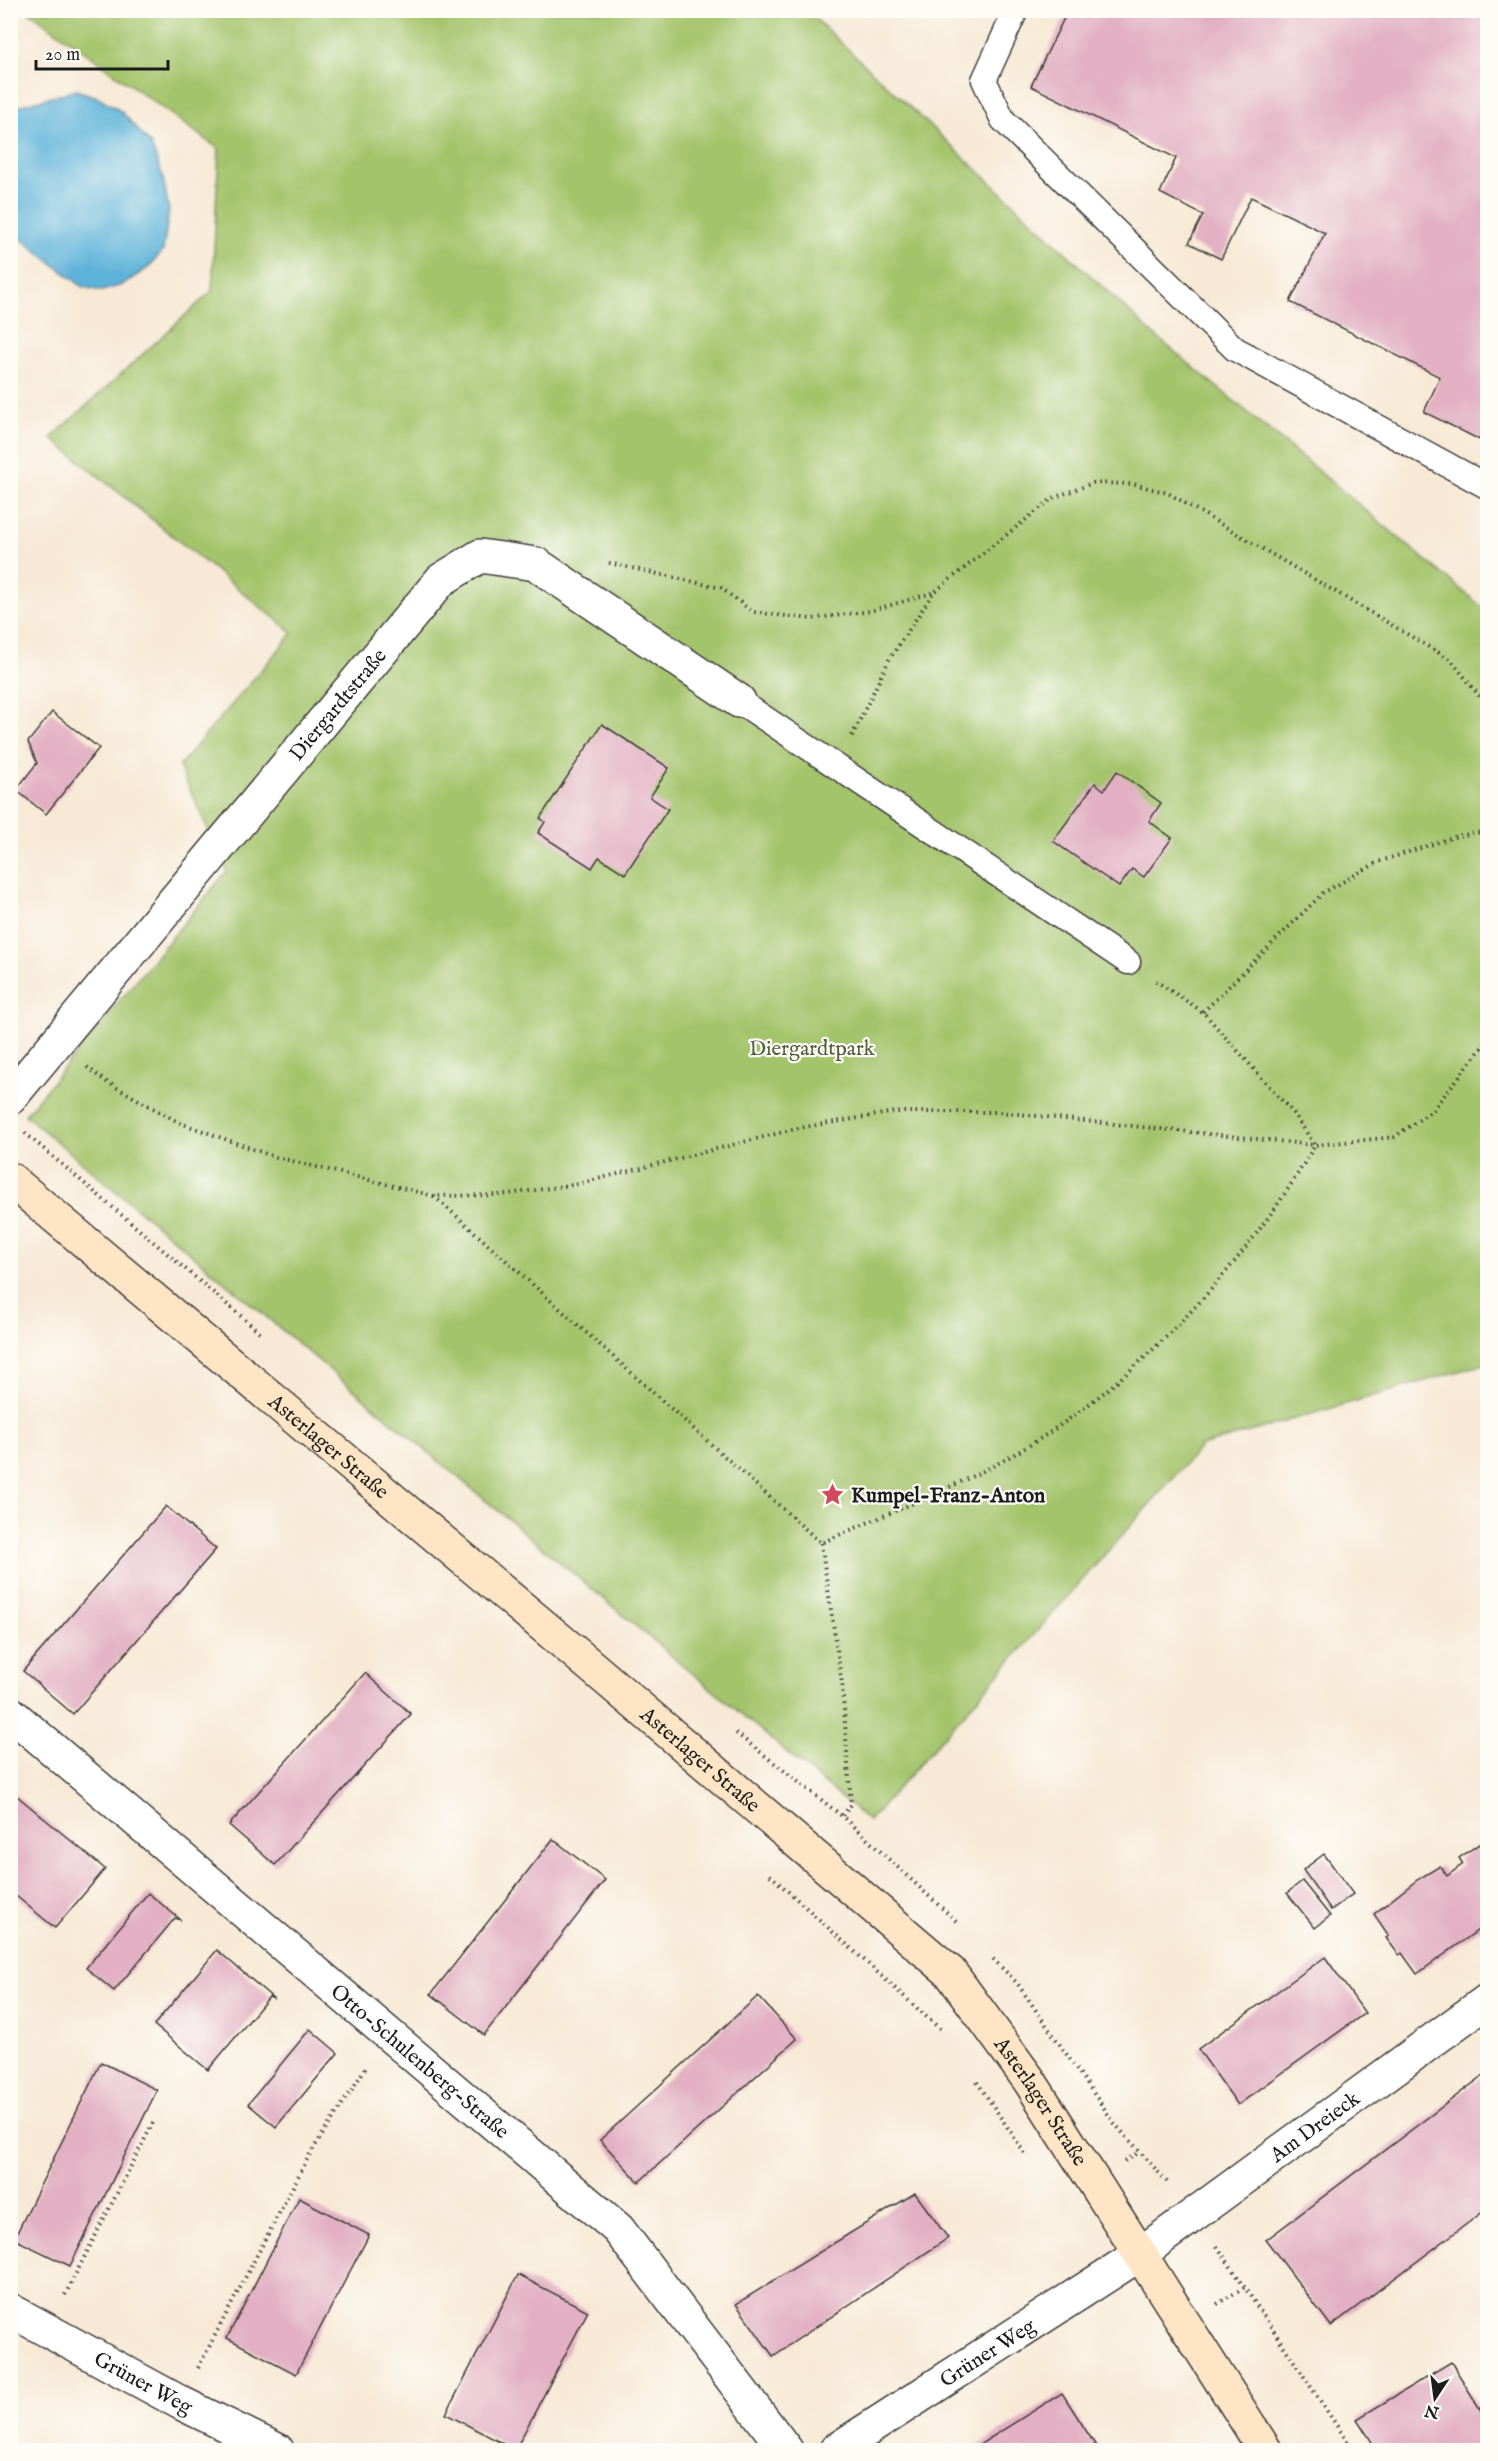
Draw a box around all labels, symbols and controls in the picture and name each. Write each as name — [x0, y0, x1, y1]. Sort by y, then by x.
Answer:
scale bar — [36, 33, 168, 71]
text: 20 m — [45, 44, 80, 67]
street label: Diergardtstraße — [284, 643, 393, 767]
park label: Diergardtpark — [749, 1036, 876, 1063]
street label: Asterlager Straße — [261, 1388, 394, 1506]
place icon: Kumpel-Franz-Anton — [820, 1482, 846, 1508]
place label: Kumpel-Franz-Anton — [851, 1483, 1045, 1510]
street label: Asterlager Straße — [633, 1701, 765, 1820]
street label: Otto-Schulenberg-Straße — [324, 1979, 514, 2146]
street label: Asterlager Straße — [987, 2031, 1093, 2172]
street label: Am Dreieck — [1265, 2085, 1366, 2170]
street label: Grüner Weg — [935, 2313, 1041, 2394]
street label: Grüner Weg — [89, 2346, 197, 2422]
north arrow — [1405, 2368, 1465, 2428]
text: N — [1423, 2399, 1442, 2422]

